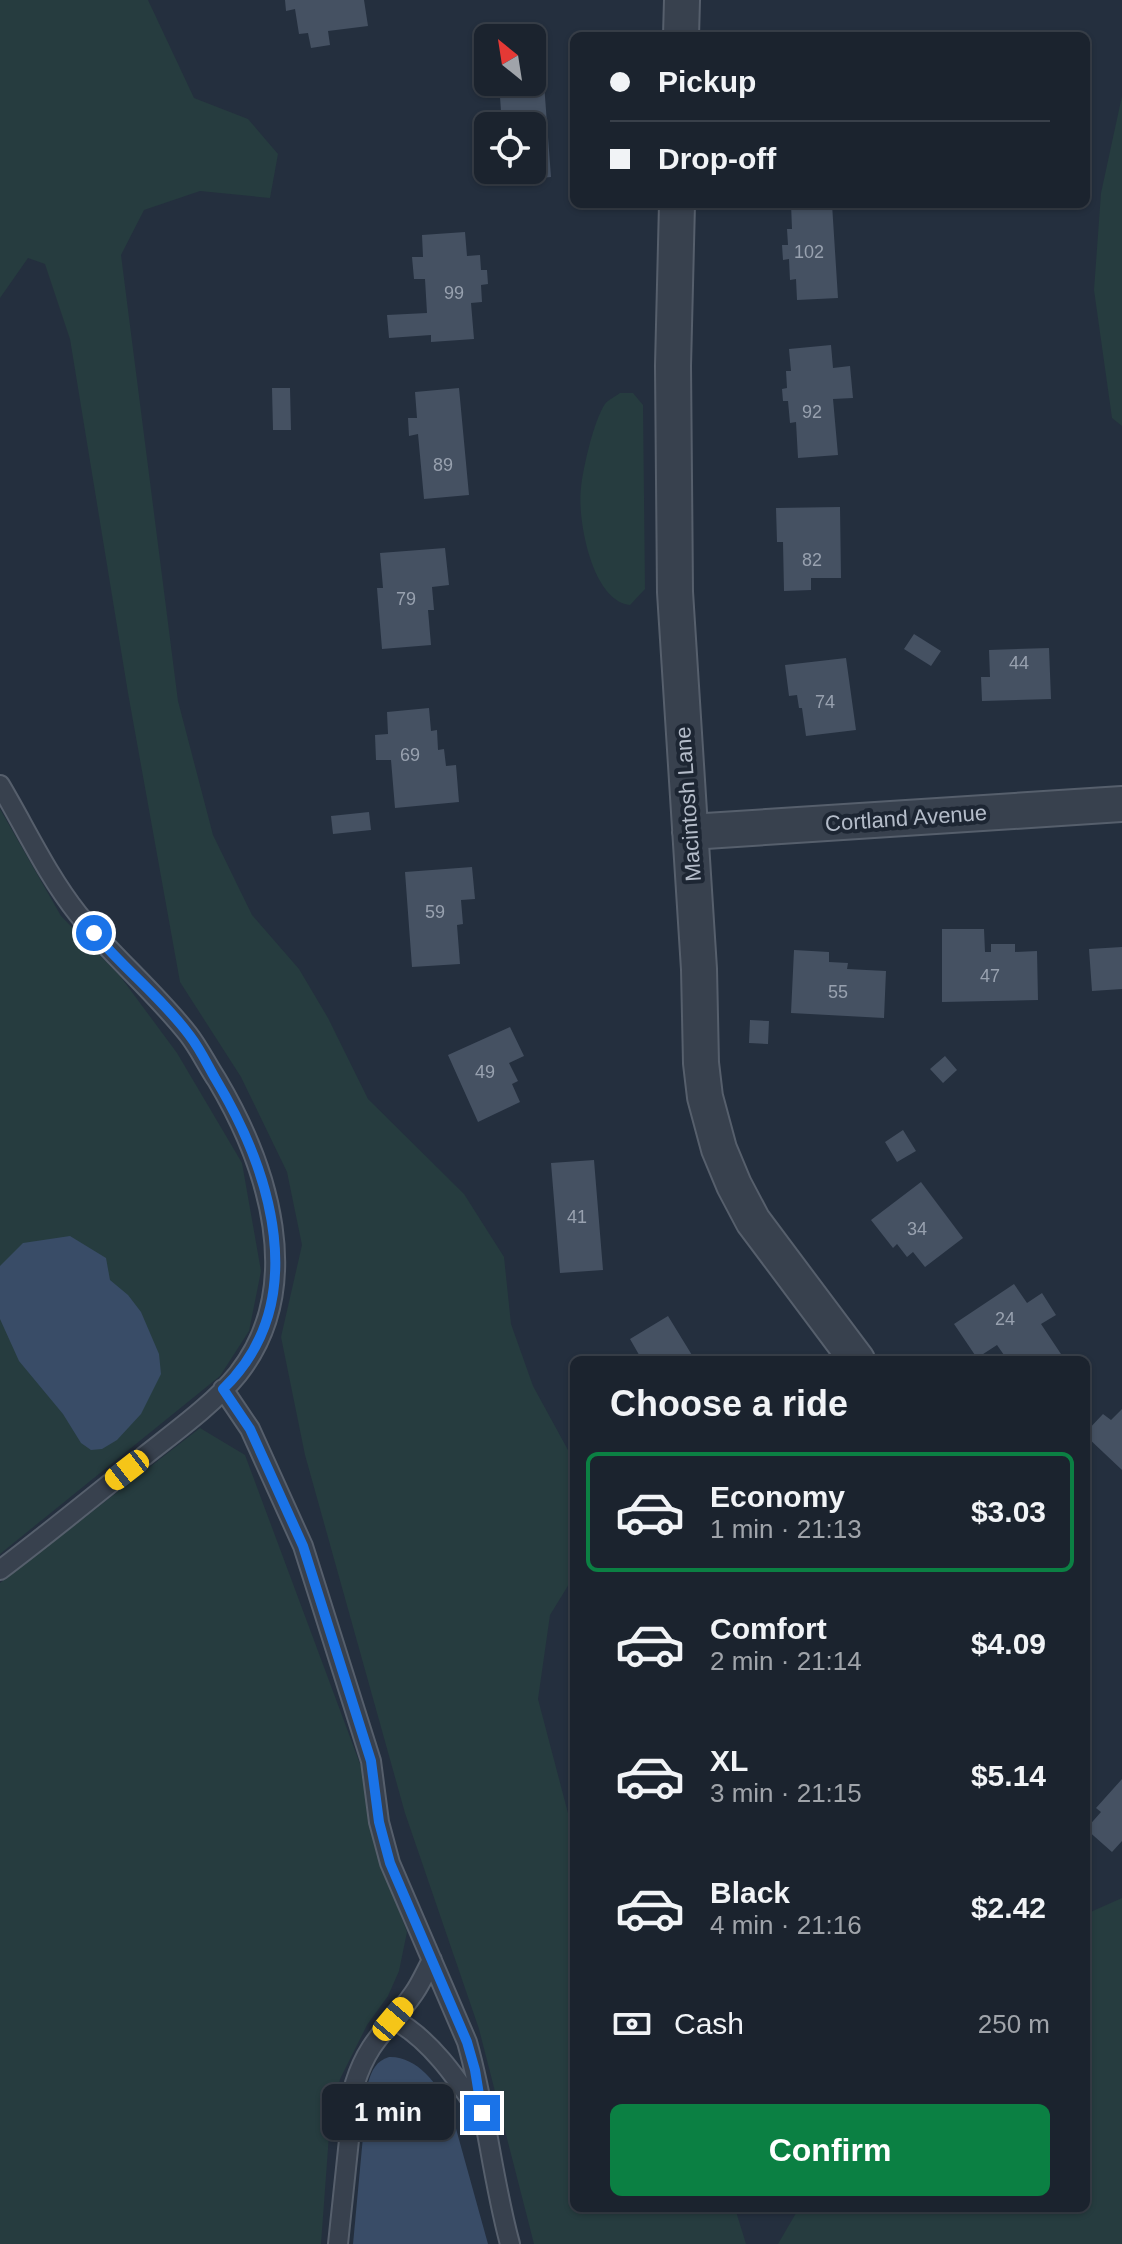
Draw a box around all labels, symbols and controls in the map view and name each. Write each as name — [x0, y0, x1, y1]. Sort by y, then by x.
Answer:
north arrow — [474, 24, 546, 96]
map controls — [474, 24, 546, 184]
text: Pickup — [658, 65, 756, 98]
button: locate — [474, 112, 546, 184]
text: Drop-off — [658, 142, 776, 175]
house number: 102 — [794, 242, 824, 262]
house number: 99 — [444, 283, 464, 303]
house number: 92 — [802, 402, 822, 422]
house number: 89 — [433, 455, 453, 475]
house number: 82 — [802, 550, 822, 570]
house number: 79 — [396, 589, 416, 609]
house number: 44 — [1009, 653, 1029, 673]
house number: 74 — [815, 692, 835, 712]
street label: Macintosh Lane — [670, 726, 706, 882]
house number: 69 — [400, 745, 420, 765]
street label: Cortland Avenue — [824, 800, 988, 836]
house number: 59 — [425, 902, 445, 922]
route start — [76, 915, 112, 951]
house number: 47 — [980, 966, 1000, 986]
house number: 55 — [828, 982, 848, 1002]
house number: 49 — [475, 1062, 495, 1082]
house number: 41 — [567, 1207, 587, 1227]
house number: 34 — [907, 1219, 927, 1239]
house number: 24 — [995, 1309, 1015, 1329]
text: Choose a ride — [610, 1383, 848, 1424]
car — [101, 1446, 153, 1494]
icon: car — [614, 1476, 686, 1548]
text: Economy — [710, 1480, 845, 1513]
text: $3.03 — [971, 1495, 1046, 1528]
text: 1 min · 21:13 — [710, 1514, 862, 1544]
icon: car — [614, 1608, 686, 1680]
text: Comfort — [710, 1612, 827, 1645]
text: $4.09 — [971, 1627, 1046, 1660]
text: 2 min · 21:14 — [710, 1646, 862, 1676]
icon: car — [614, 1740, 686, 1812]
text: XL — [710, 1744, 748, 1777]
text: $5.14 — [971, 1759, 1046, 1792]
text: 3 min · 21:15 — [710, 1778, 862, 1808]
icon: car — [614, 1872, 686, 1944]
text: Black — [710, 1876, 790, 1909]
text: $2.42 — [971, 1891, 1046, 1924]
text: 4 min · 21:16 — [710, 1910, 862, 1940]
car — [368, 1993, 418, 2045]
icon: cash — [610, 2002, 654, 2046]
text: Cash — [674, 2007, 744, 2040]
text: 250 m — [978, 2009, 1050, 2039]
callout: 1 min — [322, 2085, 454, 2141]
route end — [464, 2095, 500, 2131]
text: 1 min — [354, 2097, 422, 2127]
button: Confirm — [610, 2104, 1050, 2196]

